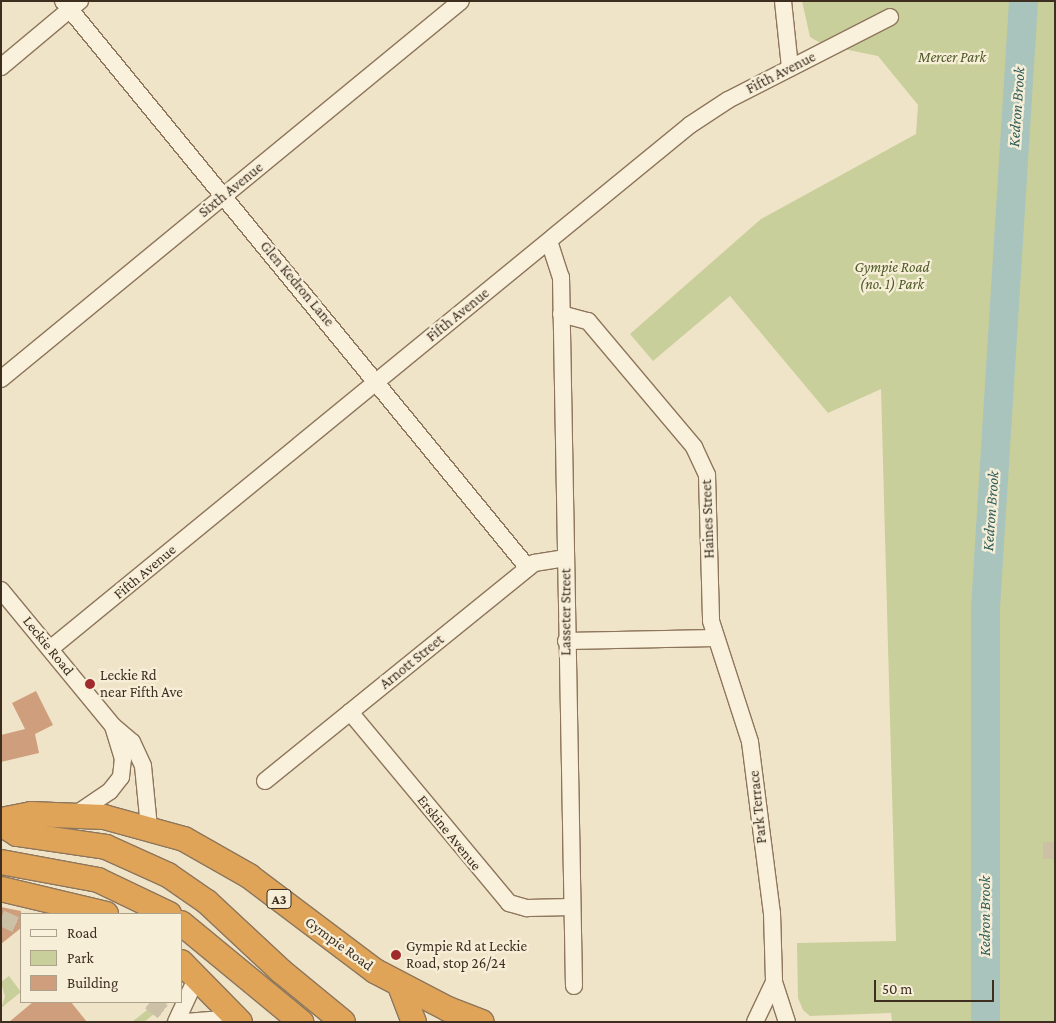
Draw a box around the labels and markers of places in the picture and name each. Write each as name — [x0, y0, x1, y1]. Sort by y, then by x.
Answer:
place label: Leckie Rd near Fifth Ave — [100, 666, 183, 701]
marker: Leckie Rd near Fifth Ave — [84, 678, 96, 690]
place label: Gympie Rd at Leckie Road, stop 26/24 — [406, 937, 527, 972]
marker: Gympie Rd at Leckie Road, stop 26/24 — [390, 949, 402, 961]

